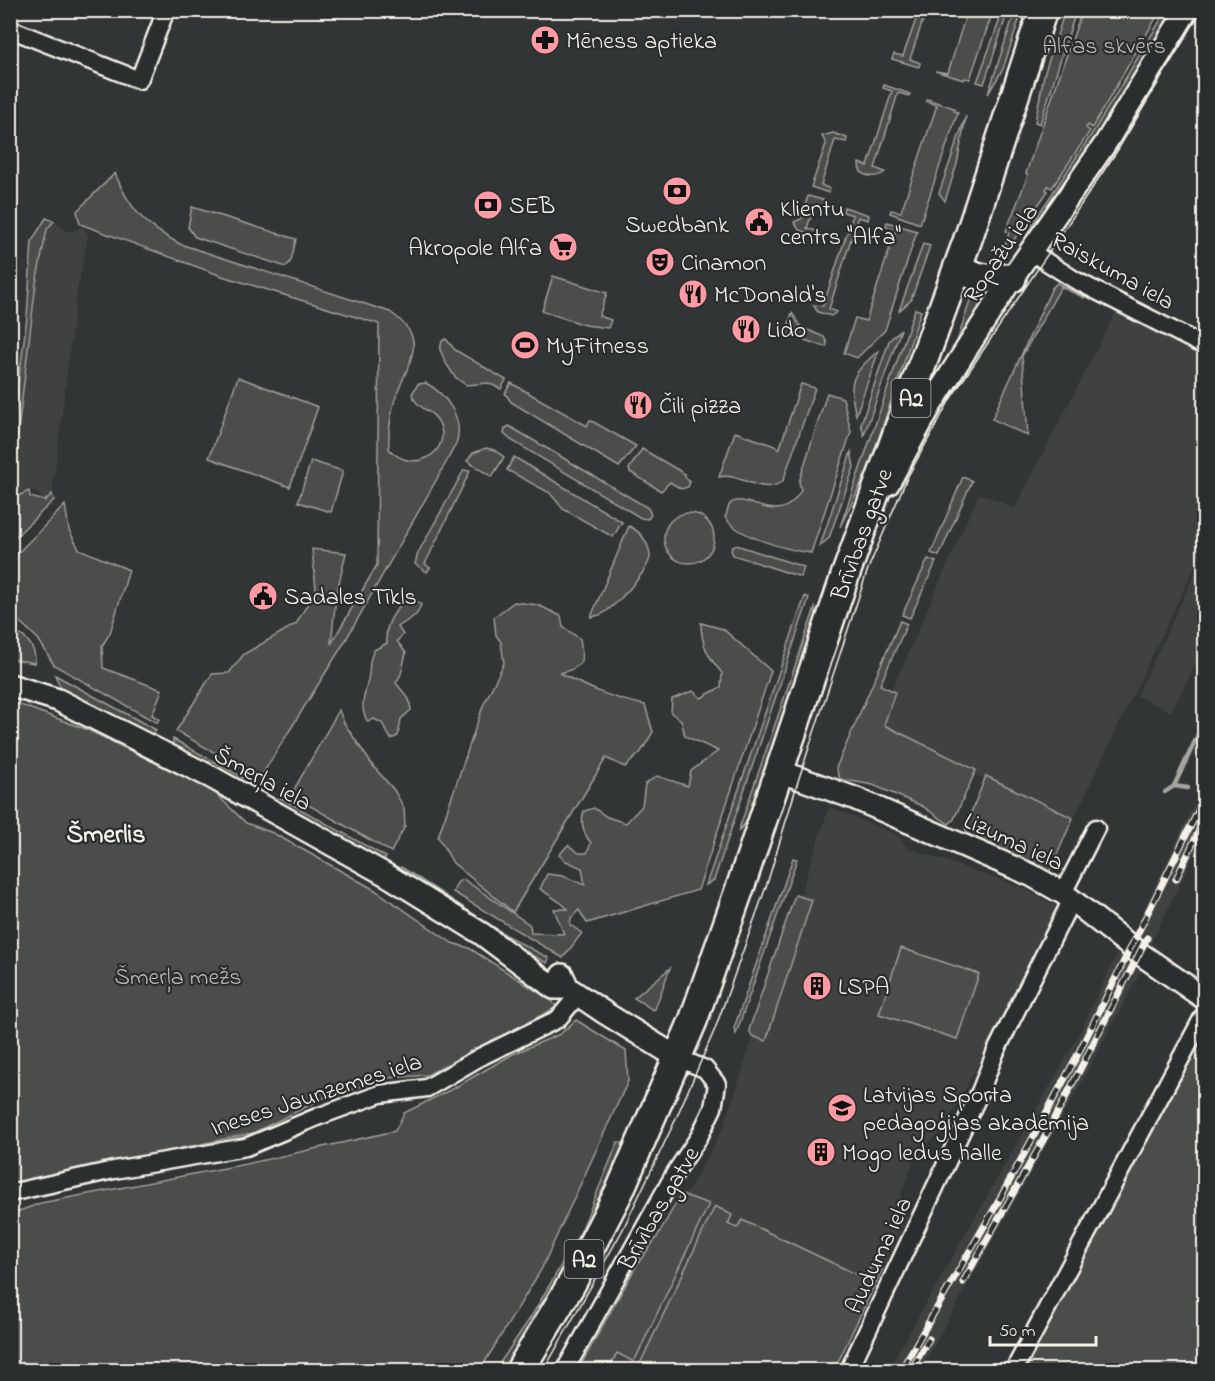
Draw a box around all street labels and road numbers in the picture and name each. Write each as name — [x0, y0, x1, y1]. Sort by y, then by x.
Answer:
street label: Ropažu iela — [956, 198, 1048, 311]
street label: Raiskuma iela — [1044, 224, 1180, 321]
road number: A2 — [892, 379, 930, 417]
street label: Brīvības gatve — [823, 464, 903, 607]
street label: Šmerļa iela — [206, 739, 317, 821]
street label: Lizuma iela — [957, 805, 1069, 882]
street label: Ineses Jaunzemes iela — [207, 1046, 427, 1147]
street label: Brīvības gatve — [610, 1141, 710, 1279]
street label: Auduma iela — [838, 1192, 923, 1320]
road number: A2 — [564, 1240, 604, 1278]

